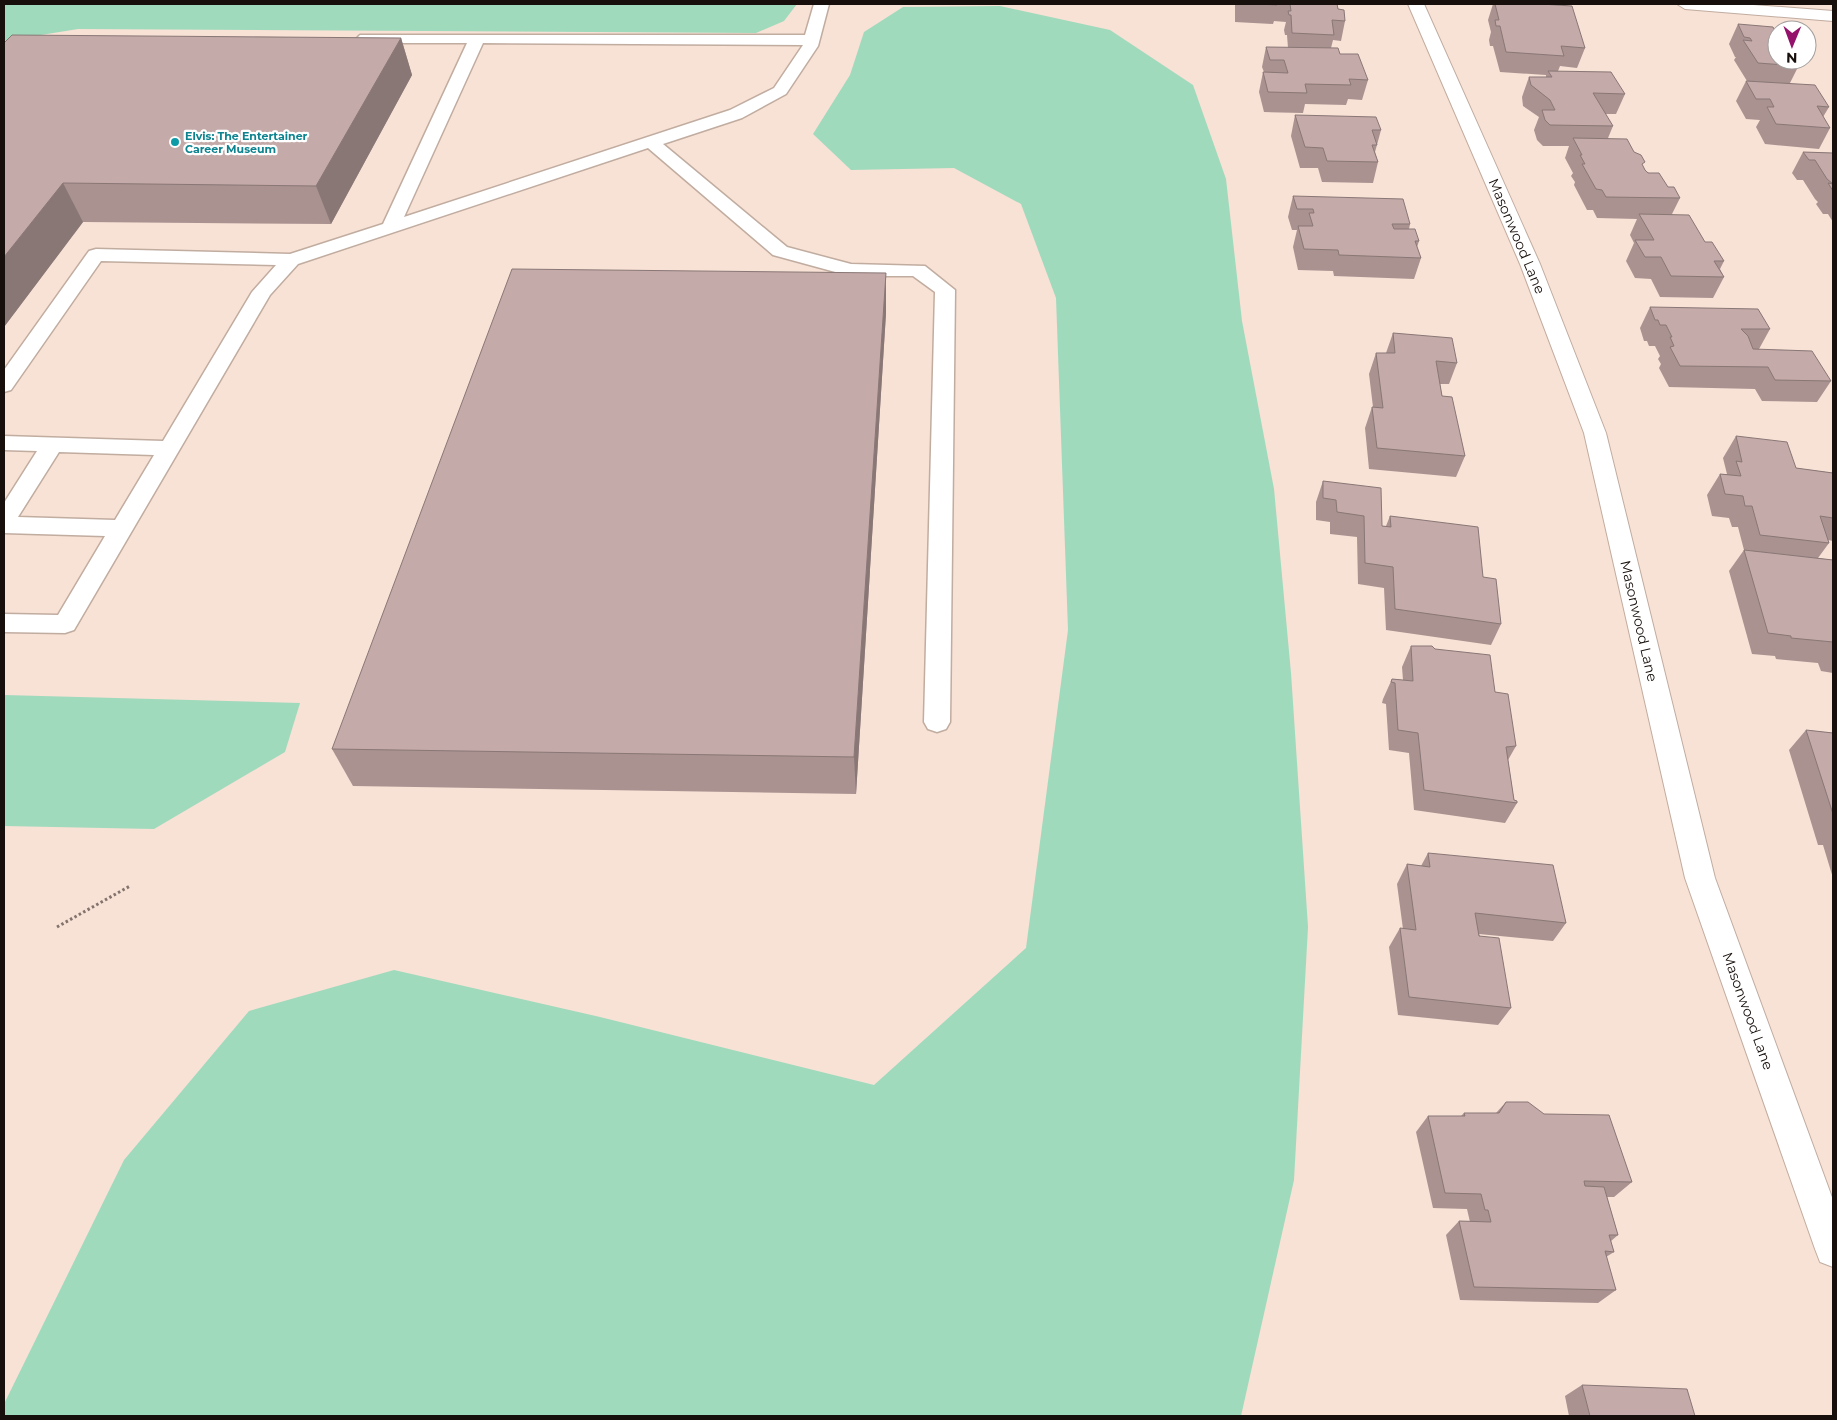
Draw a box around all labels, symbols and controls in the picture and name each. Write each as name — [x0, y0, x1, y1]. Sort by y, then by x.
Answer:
north arrow — [1767, 20, 1817, 70]
text: N — [1786, 49, 1798, 67]
place label: Elvis: The Entertainer Career Museum — [185, 129, 308, 156]
marker: Elvis: The Entertainer Career Museum — [169, 136, 181, 148]
street label: Masonwood Lane — [1485, 175, 1549, 297]
street label: Masonwood Lane — [1616, 559, 1662, 683]
street label: Masonwood Lane — [1718, 950, 1778, 1072]

